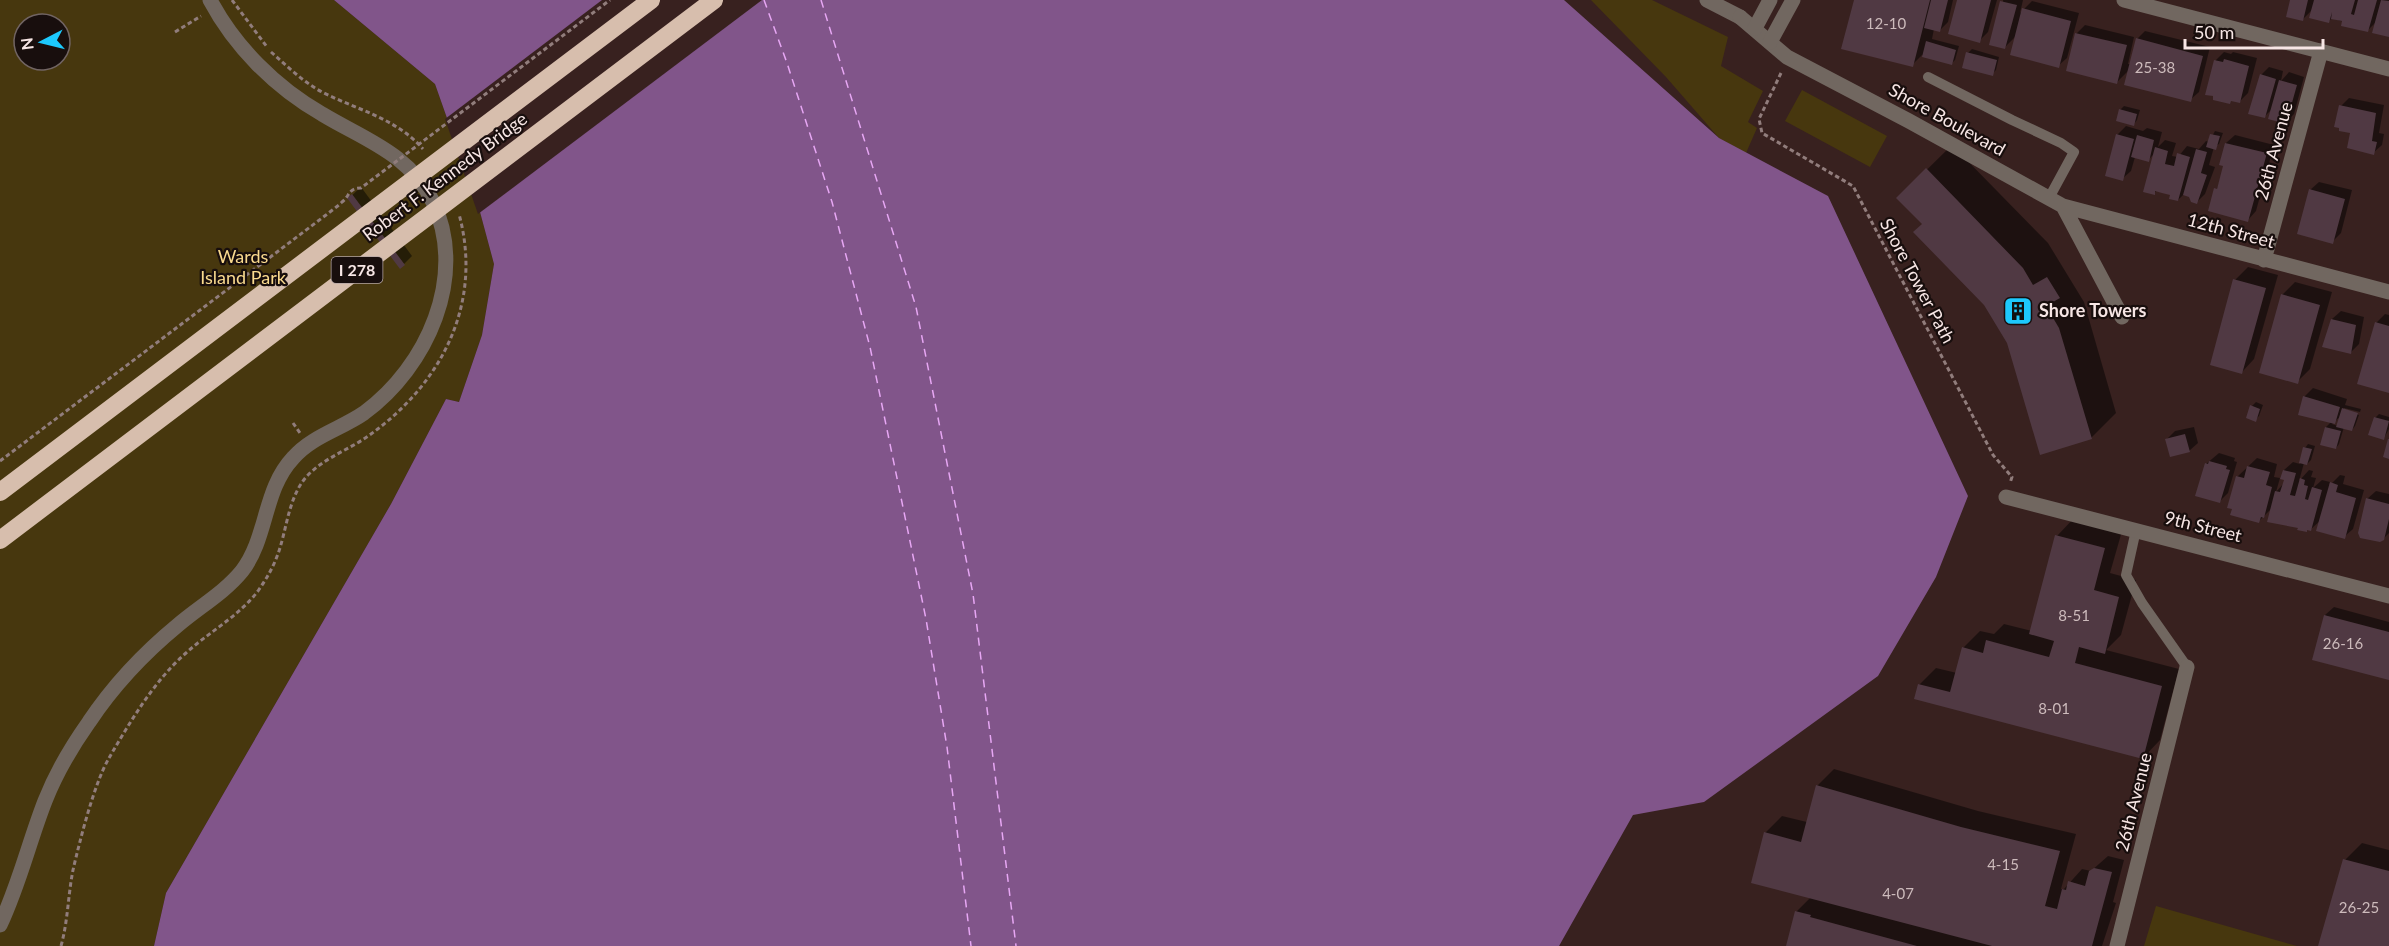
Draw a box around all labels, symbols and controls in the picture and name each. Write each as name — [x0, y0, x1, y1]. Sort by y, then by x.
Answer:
north arrow — [12, 12, 72, 72]
scale bar — [2185, 12, 2323, 50]
house number: 12-10 — [1866, 14, 1906, 32]
text: 50 m — [2194, 21, 2234, 43]
text: N — [16, 37, 37, 51]
house number: 25-38 — [2135, 58, 2175, 76]
street label: Shore Boulevard — [1885, 78, 2010, 160]
street label: 26th Avenue — [2249, 99, 2297, 202]
street label: Robert F. Kennedy Bridge — [358, 107, 531, 245]
street label: 12th Street — [2185, 208, 2278, 252]
street label: Shore Tower Path — [1876, 214, 1960, 347]
park label: Wards Island Park — [200, 245, 287, 288]
road number: I 278 — [332, 257, 382, 283]
building icon: Shore Towers — [2002, 295, 2034, 327]
place label: Shore Towers — [2039, 299, 2147, 321]
street label: 9th Street — [2162, 506, 2245, 546]
house number: 8-51 — [2058, 606, 2090, 624]
house number: 26-16 — [2323, 634, 2363, 652]
house number: 8-01 — [2038, 699, 2070, 717]
street label: 26th Avenue — [2110, 750, 2156, 853]
house number: 4-15 — [1987, 855, 2019, 873]
house number: 4-07 — [1882, 884, 1914, 902]
house number: 26-25 — [2339, 898, 2379, 916]

